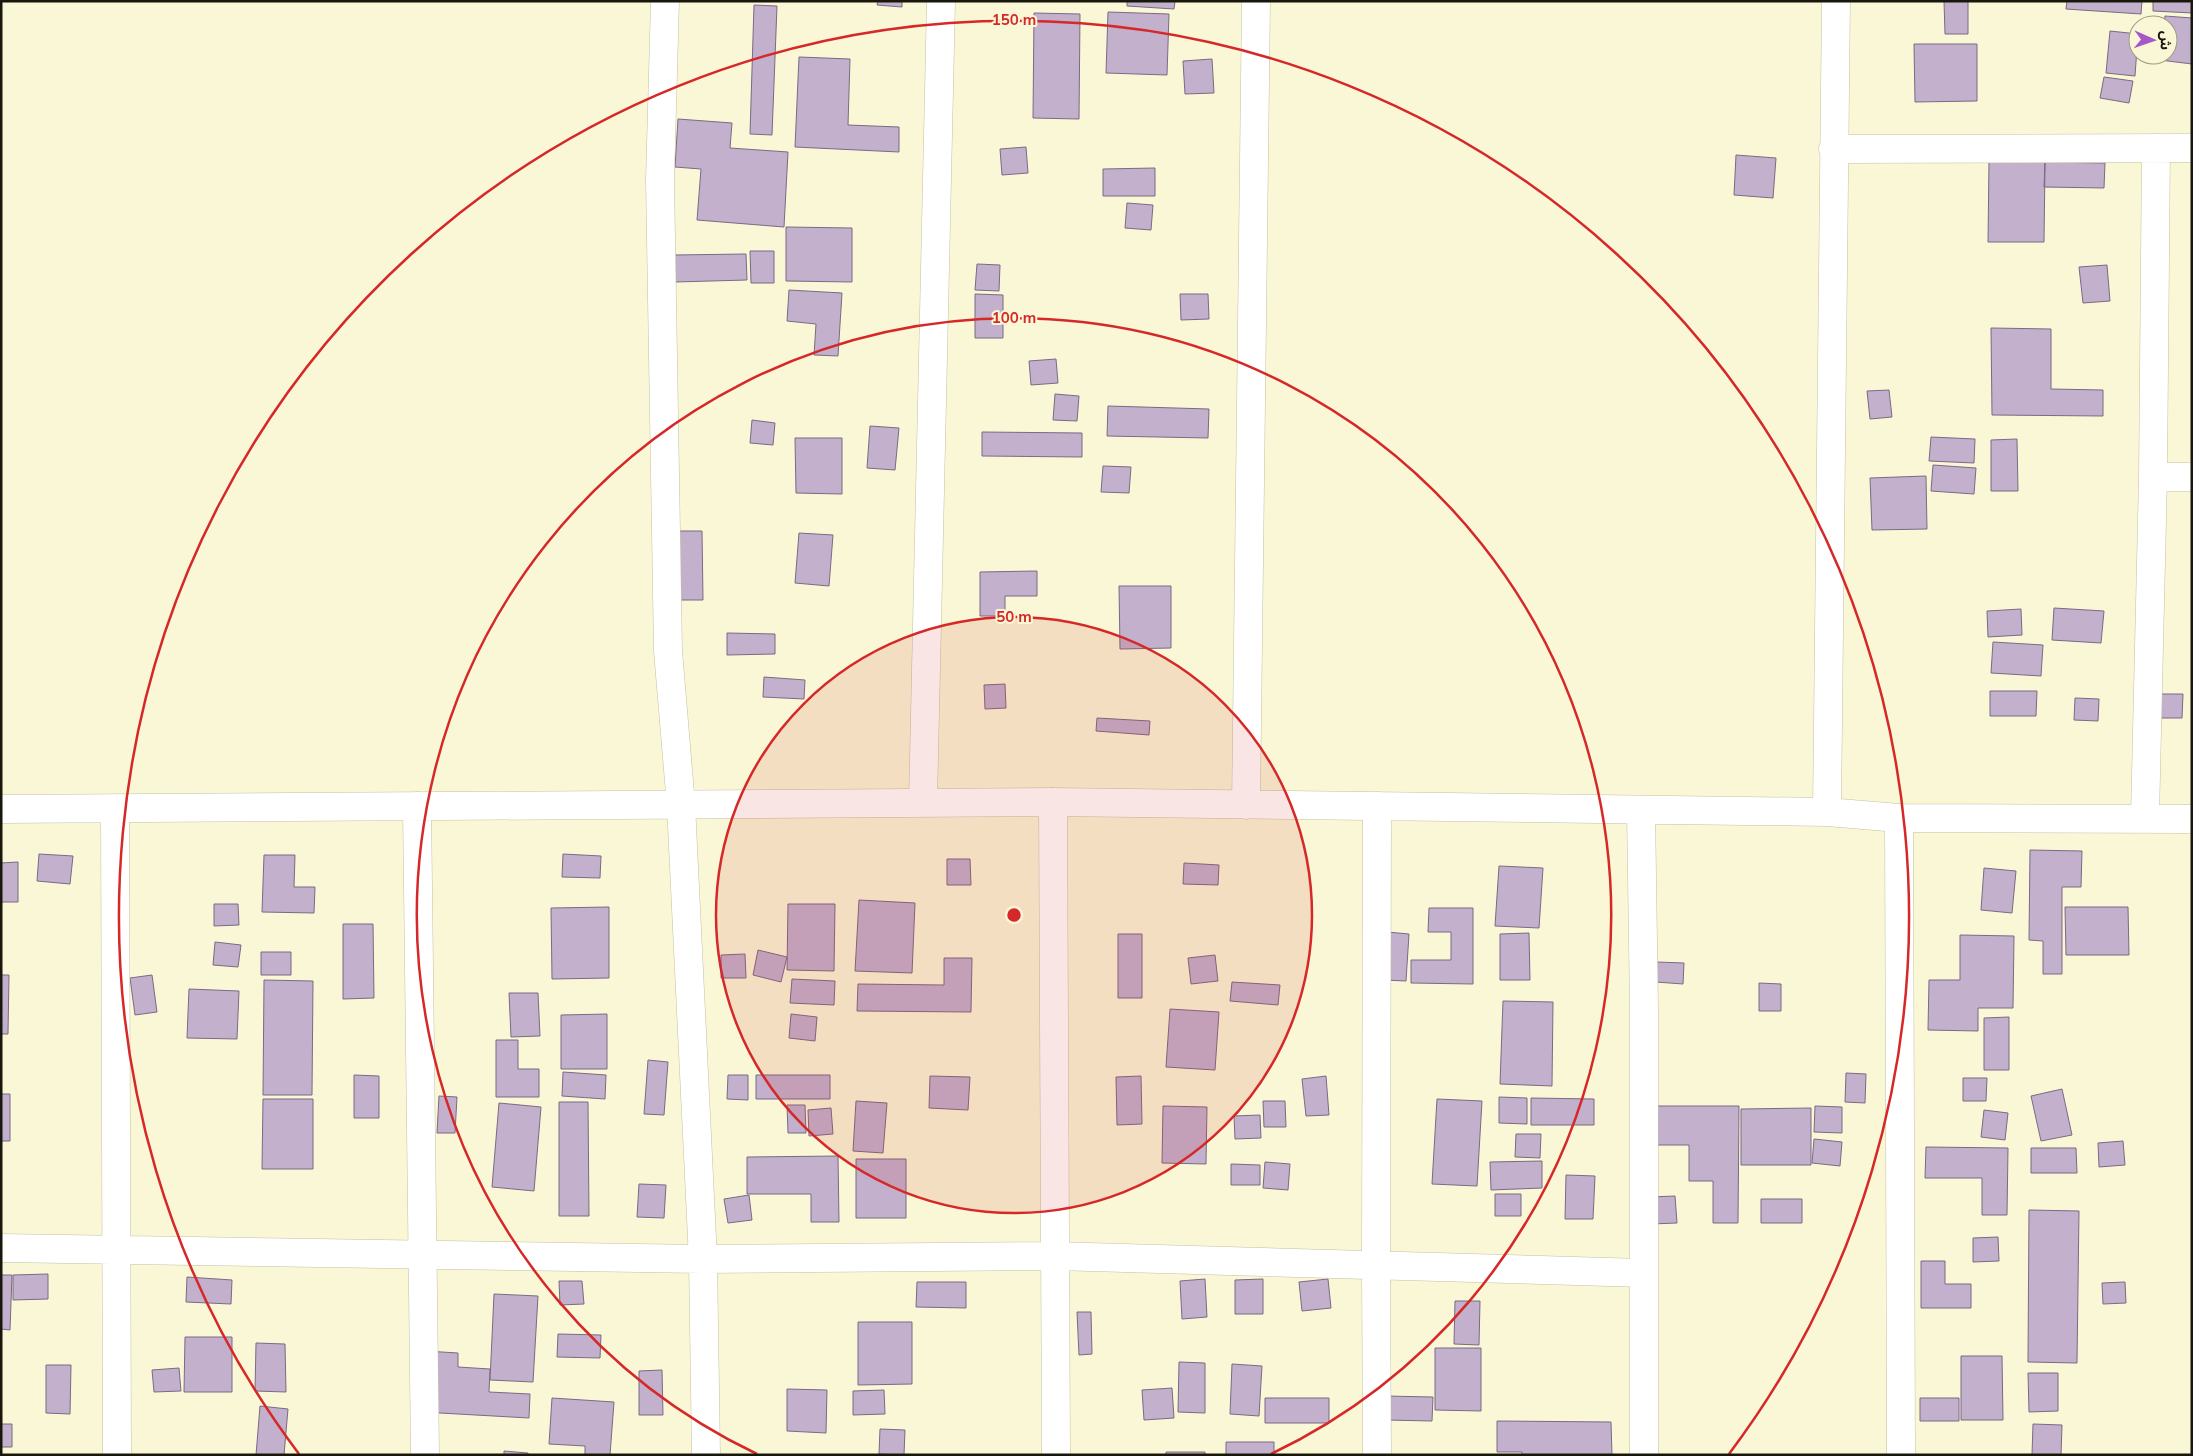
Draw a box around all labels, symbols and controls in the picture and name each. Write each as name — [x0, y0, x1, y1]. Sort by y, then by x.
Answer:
text: 150 m — [992, 10, 1036, 29]
north arrow — [2128, 15, 2178, 65]
text: ش — [2157, 31, 2175, 50]
text: 100 m — [992, 308, 1036, 327]
text: 50 m — [996, 607, 1032, 626]
centre of rings — [1005, 906, 1023, 924]

